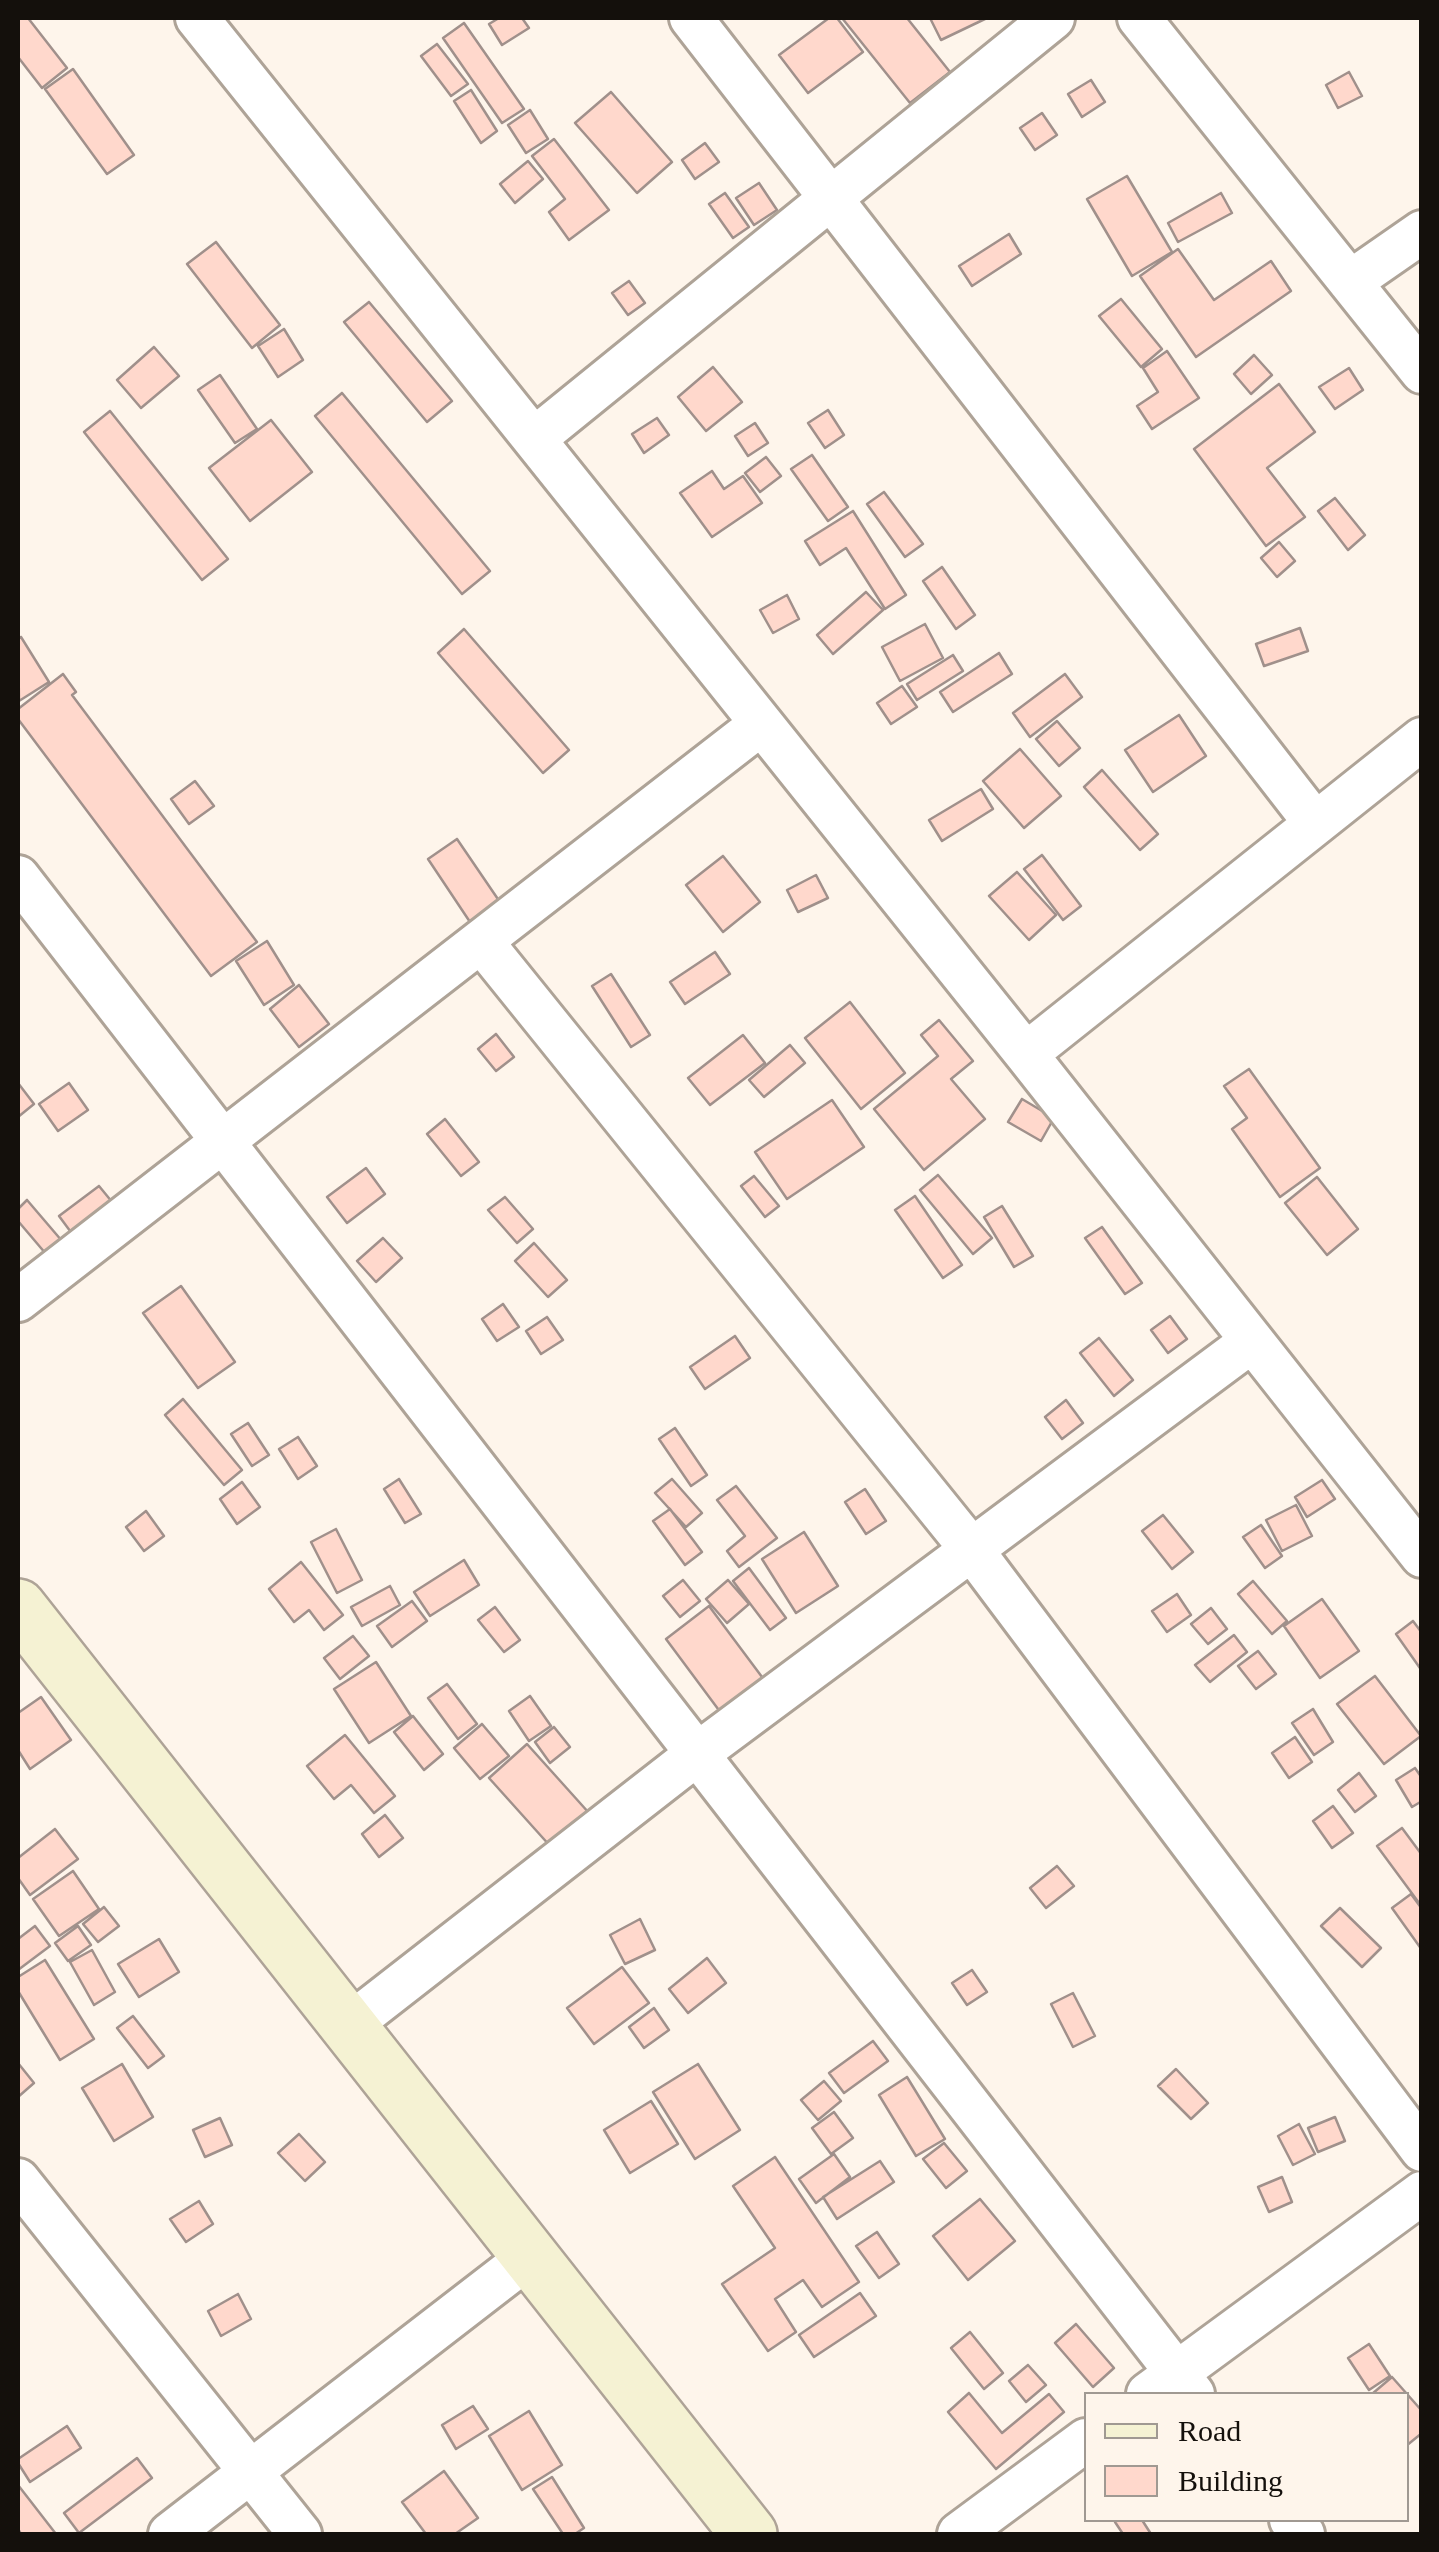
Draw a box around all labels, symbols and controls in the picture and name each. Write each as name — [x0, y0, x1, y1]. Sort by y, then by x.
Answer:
legend — [1084, 2392, 1409, 2522]
text: Road — [1178, 2414, 1241, 2447]
text: Building — [1178, 2464, 1283, 2497]

